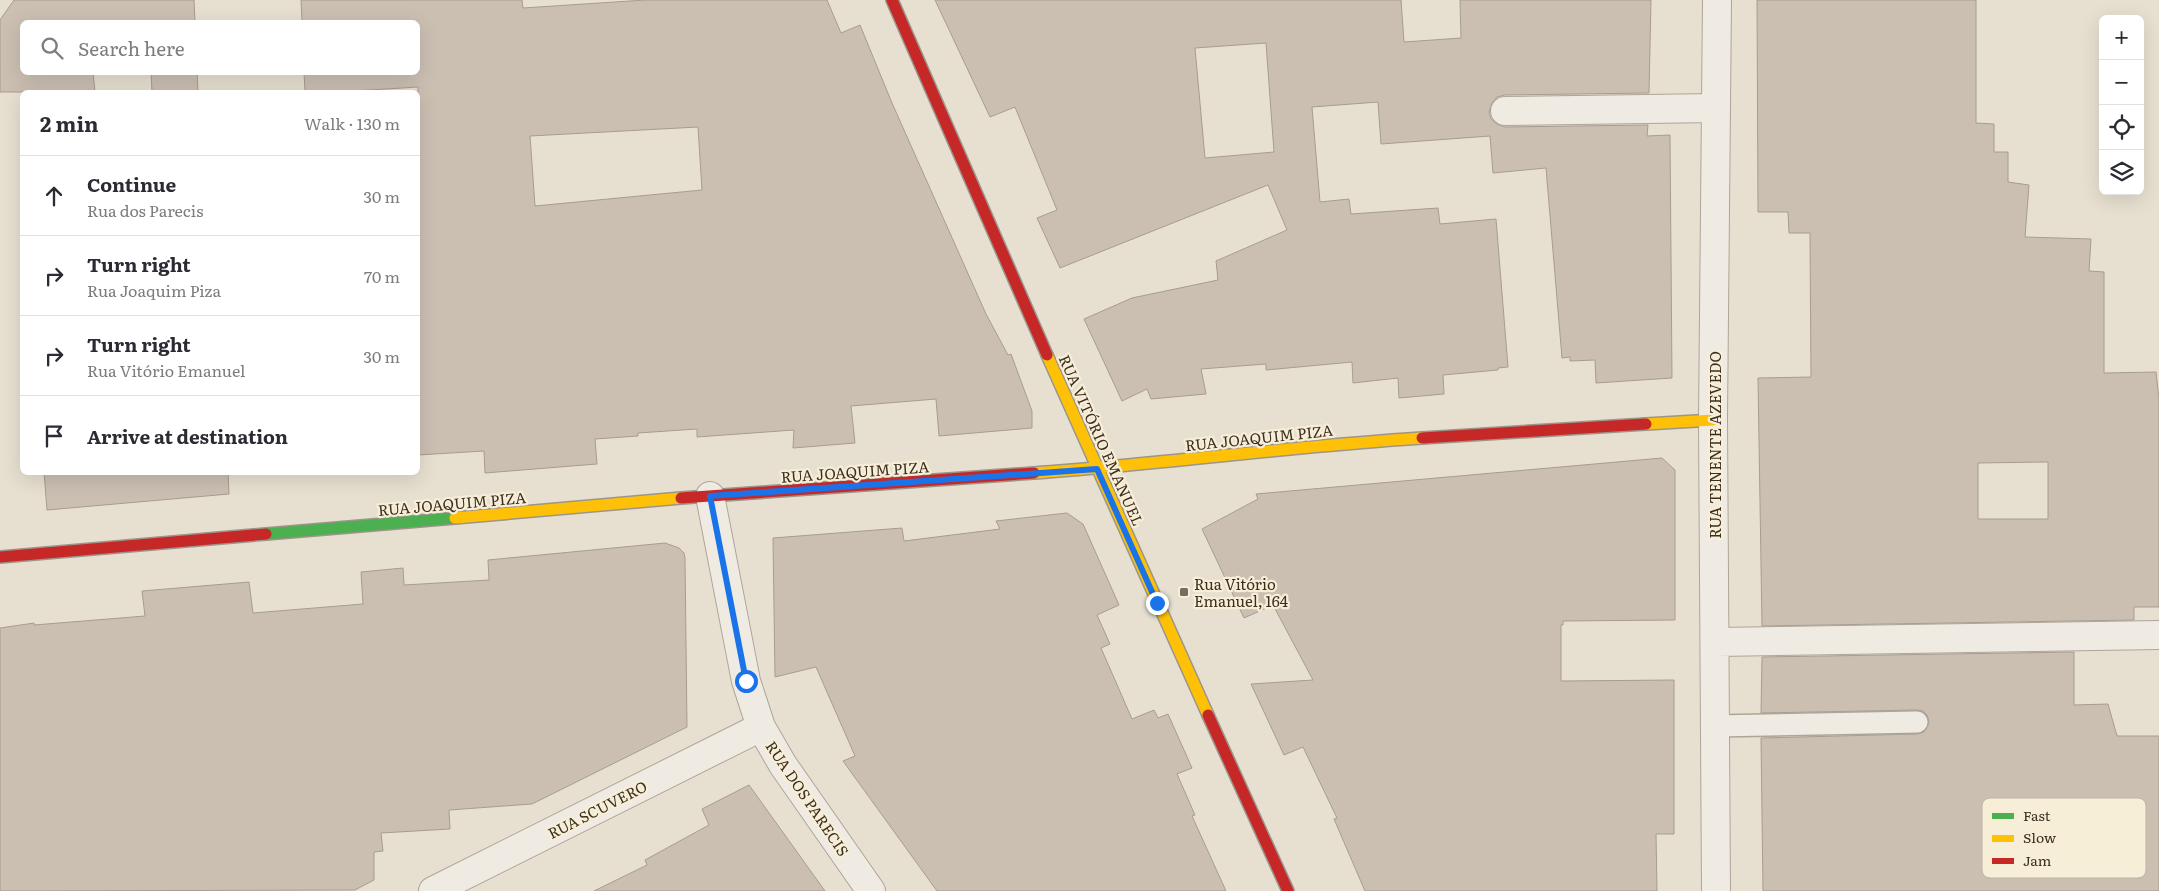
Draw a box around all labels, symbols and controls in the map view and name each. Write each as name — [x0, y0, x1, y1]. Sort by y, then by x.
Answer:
map controls — [2099, 15, 2144, 195]
button: + — [2099, 15, 2144, 60]
search box — [20, 20, 420, 75]
icon: search — [38, 34, 66, 62]
text: Search here — [78, 34, 185, 62]
button: − — [2099, 60, 2144, 105]
button: locate — [2099, 105, 2144, 150]
text: 2 min — [40, 107, 99, 138]
text: Walk · 130 m — [304, 111, 400, 135]
button: layers — [2099, 150, 2144, 195]
text: Continue — [87, 170, 176, 198]
icon: ahead — [40, 182, 68, 210]
text: 30 m — [363, 184, 400, 208]
text: Rua dos Parecis — [87, 198, 203, 222]
text: Turn right — [87, 250, 191, 278]
icon: right — [40, 262, 68, 290]
text: 70 m — [364, 264, 400, 288]
text: Rua Joaquim Piza — [87, 278, 221, 302]
text: Turn right — [87, 330, 191, 358]
icon: right — [40, 342, 68, 370]
text: 30 m — [363, 344, 400, 368]
street label: RUA VITÓRIO EMANUEL — [1054, 351, 1150, 529]
street label: RUA TENENTE AZEVEDO — [1703, 351, 1726, 539]
text: Rua Vitório Emanuel — [87, 358, 245, 382]
street label: RUA JOAQUIM PIZA — [1184, 418, 1334, 456]
icon: arrive — [40, 422, 68, 450]
text: Arrive at destination — [87, 422, 288, 450]
street label: RUA JOAQUIM PIZA — [780, 454, 930, 488]
street label: RUA JOAQUIM PIZA — [377, 485, 527, 521]
place label: Rua Vitório Emanuel, 164 — [1194, 572, 1288, 612]
marker: Rua Vitório Emanuel, 164 — [1178, 586, 1190, 598]
route end — [1146, 592, 1169, 615]
route start — [735, 670, 758, 693]
street label: RUA DOS PARECIS — [761, 736, 855, 860]
street label: RUA SCUVERO — [543, 774, 651, 844]
legend — [1982, 798, 2146, 878]
text: Fast — [2023, 805, 2051, 825]
text: Slow — [2023, 827, 2056, 847]
text: Jam — [2023, 850, 2052, 870]

